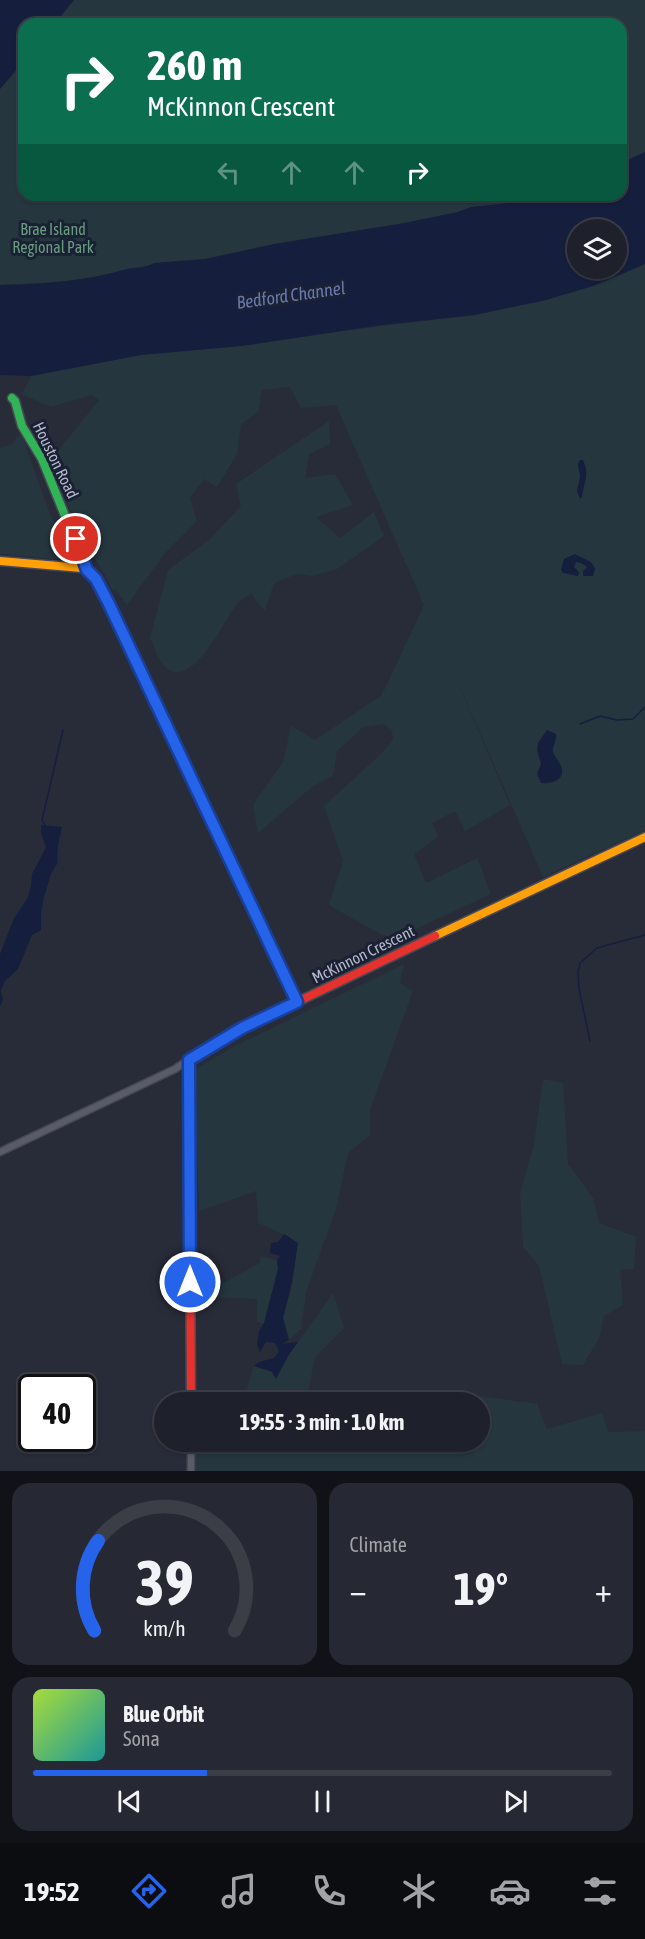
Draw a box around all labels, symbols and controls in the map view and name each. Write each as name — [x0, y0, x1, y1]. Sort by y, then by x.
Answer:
text: 260 m — [147, 41, 242, 89]
icon: right — [48, 42, 126, 120]
text: McKinnon Crescent — [147, 91, 335, 122]
icon: left — [212, 156, 245, 189]
icon: ahead — [275, 156, 308, 189]
icon: ahead — [338, 156, 371, 189]
icon: right — [401, 156, 434, 189]
map controls — [567, 219, 627, 279]
button: layers — [567, 219, 627, 279]
park label: Brae Island Regional Park — [12, 220, 94, 257]
water label: Bedford Channel — [235, 277, 347, 313]
street label: Houston Road — [30, 419, 82, 501]
pin — [50, 513, 101, 564]
icon: arrive — [59, 522, 92, 555]
street label: McKinnon Crescent — [309, 921, 417, 987]
position arrow — [158, 1250, 222, 1314]
speed limit sign: 40 — [18, 1374, 96, 1452]
text: 19:55 · 3 min · 1.0 km — [240, 1409, 404, 1435]
text: Climate — [350, 1533, 407, 1556]
text: 39 — [135, 1547, 194, 1618]
text: 19° — [453, 1563, 508, 1615]
text: − — [350, 1571, 367, 1609]
text: + — [595, 1571, 612, 1609]
text: km/h — [143, 1616, 186, 1641]
text: Blue Orbit — [123, 1701, 204, 1727]
text: Sona — [123, 1727, 160, 1750]
icon: previous — [113, 1785, 146, 1818]
icon: pause — [306, 1785, 339, 1818]
icon: next — [499, 1785, 532, 1818]
icon: directions — [128, 1870, 170, 1912]
icon: music — [218, 1870, 260, 1912]
icon: phone — [308, 1870, 350, 1912]
icon: climate — [398, 1870, 440, 1912]
icon: car — [489, 1870, 531, 1912]
icon: filters — [579, 1870, 621, 1912]
text: 19:52 — [24, 1876, 80, 1907]

